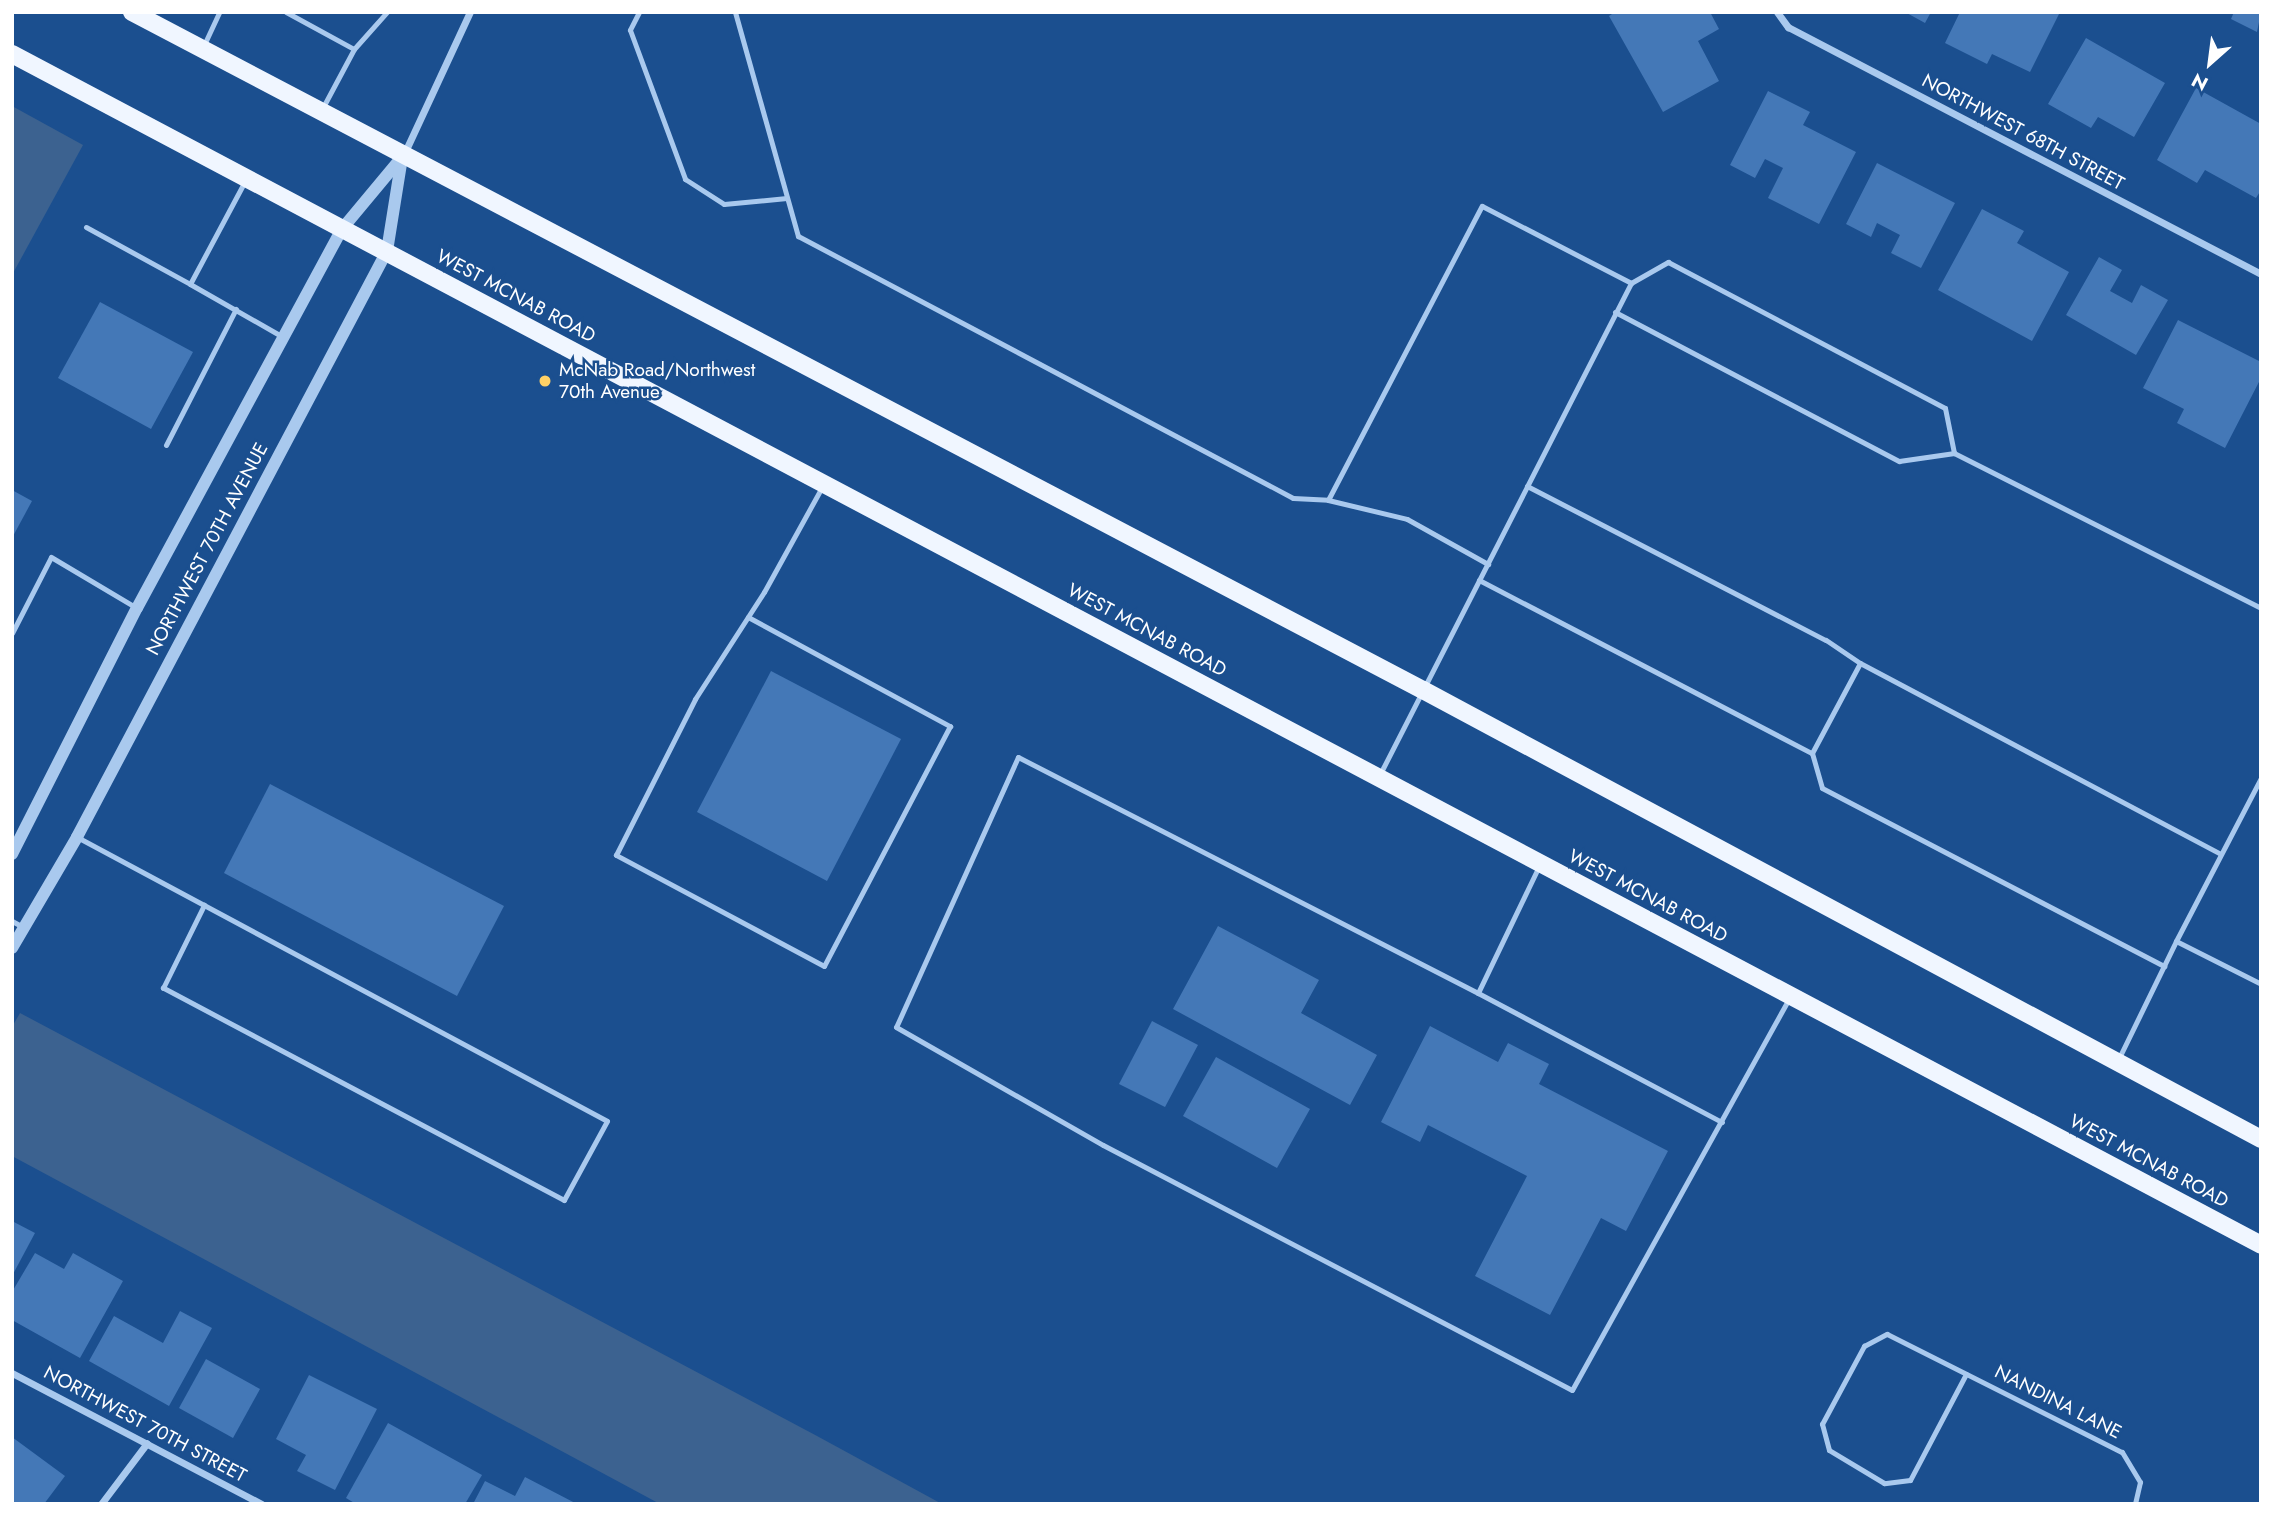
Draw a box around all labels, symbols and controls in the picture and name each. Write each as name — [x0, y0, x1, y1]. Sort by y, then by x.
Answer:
north arrow — [2175, 28, 2245, 98]
text: N — [2187, 67, 2213, 97]
street label: NORTHWEST 68TH STREET — [1918, 69, 2128, 195]
street label: WEST MCNAB ROAD — [433, 244, 599, 348]
place label: McNab Road/Northwest 70th Avenue — [559, 359, 755, 403]
marker: McNab Road/Northwest 70th Avenue — [537, 373, 553, 389]
street label: NORTHWEST 70TH AVENUE — [141, 439, 273, 659]
street label: WEST MCNAB ROAD — [1064, 578, 1230, 682]
street label: WEST MCNAB ROAD — [1565, 844, 1731, 948]
street label: WEST MCNAB ROAD — [2066, 1109, 2232, 1213]
street label: NANDINA LANE — [1991, 1360, 2125, 1444]
street label: NORTHWEST 70TH STREET — [40, 1361, 250, 1487]

